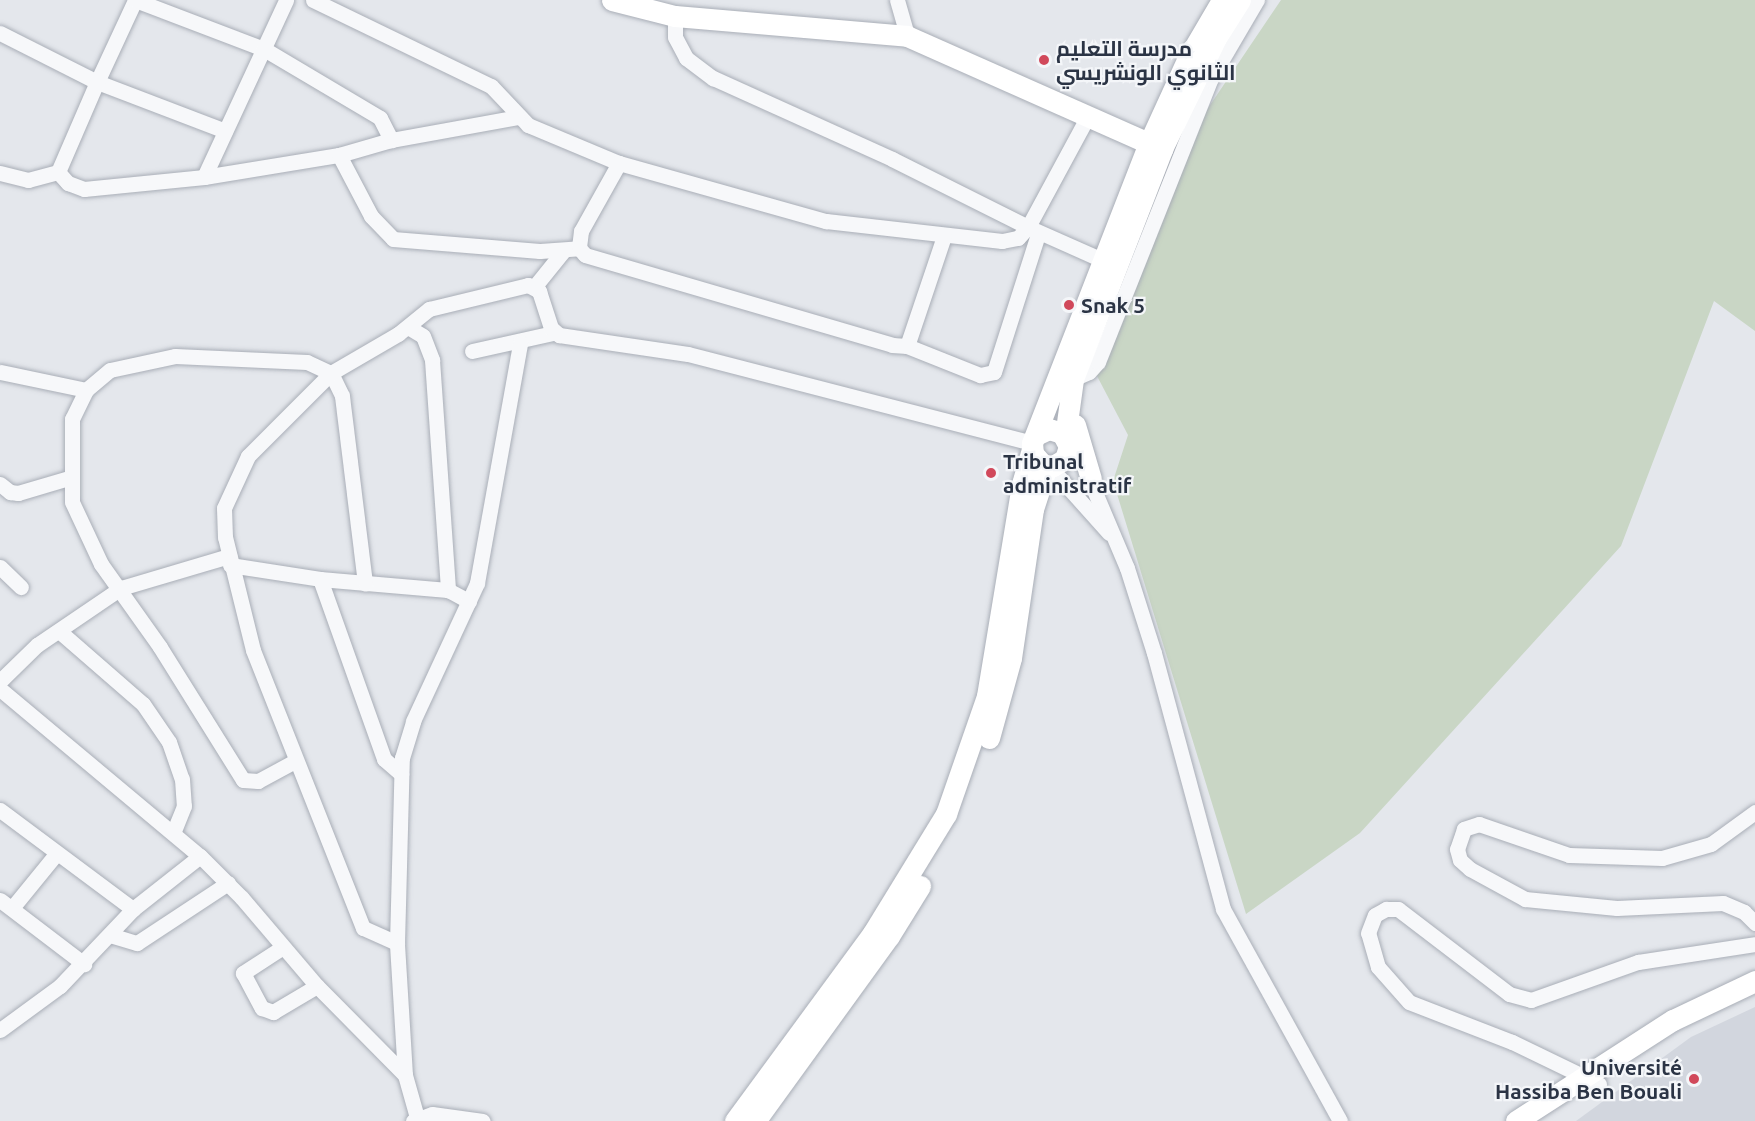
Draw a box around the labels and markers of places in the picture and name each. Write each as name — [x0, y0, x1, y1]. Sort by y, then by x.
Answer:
place label: مدرسة التعليم الثانوي الونشريسي — [1056, 35, 1236, 85]
marker: مدرسة التعليم الثانوي الونشريسي — [1037, 53, 1051, 67]
place label: Snak 5 — [1081, 292, 1145, 318]
marker: Snak 5 — [1062, 298, 1076, 312]
place label: Tribunal administratif — [1003, 448, 1131, 498]
marker: Tribunal administratif — [984, 466, 998, 480]
place label: Université Hassiba Ben Bouali — [1495, 1054, 1682, 1104]
marker: Université Hassiba Ben Bouali — [1687, 1072, 1701, 1086]

